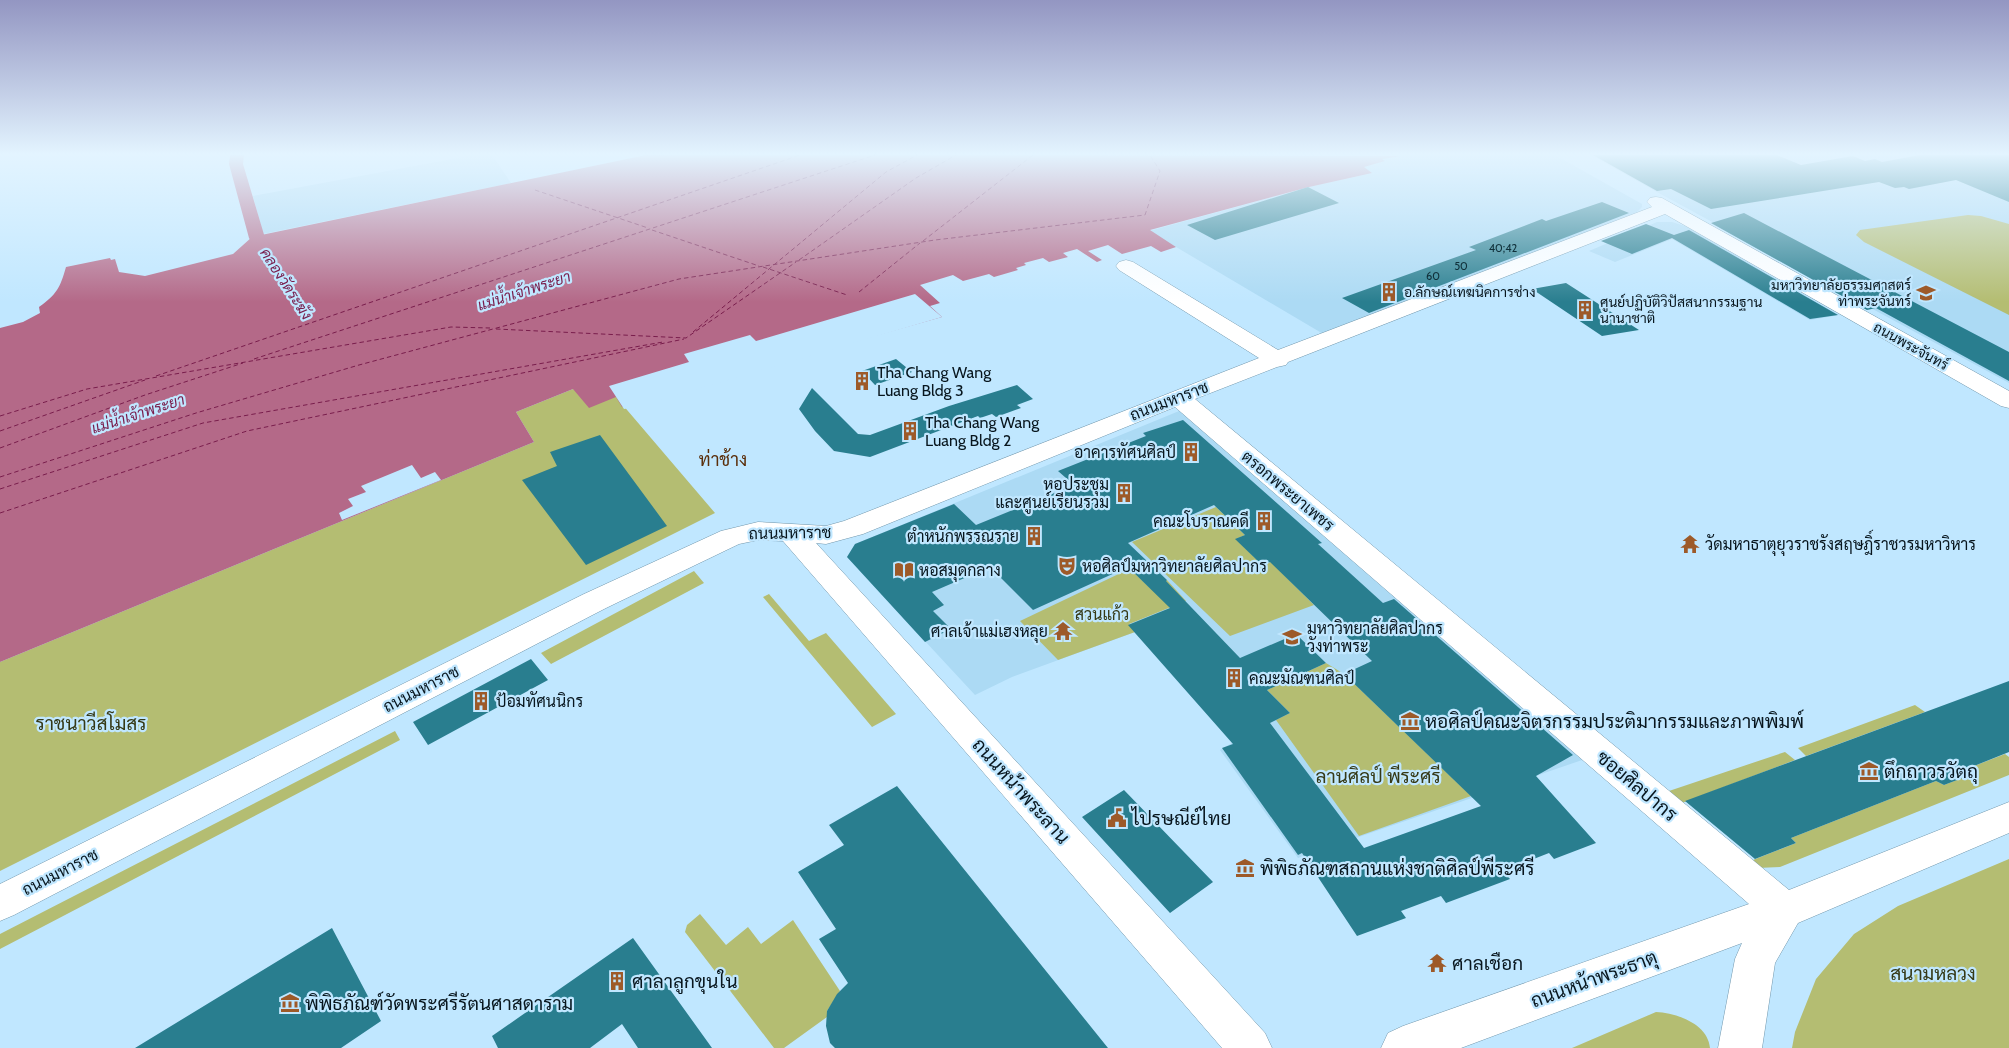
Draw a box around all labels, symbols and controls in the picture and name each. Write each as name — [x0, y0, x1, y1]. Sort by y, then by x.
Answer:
house number: 40;42 — [1489, 241, 1517, 255]
water label: คลองวัดระฆัง — [256, 245, 316, 323]
house number: 50 — [1454, 259, 1468, 273]
water label: แม่น้ำเจ้าพระยา — [474, 264, 573, 315]
house number: 60 — [1426, 269, 1440, 283]
place label: มหาวิทยาลัยธรรมศาสตร์ ท่าพระจันทร์ — [1771, 276, 1911, 310]
building icon: อ.ลักษณ์เทฆนิคการช่าง — [1378, 281, 1400, 303]
school or university icon: มหาวิทยาลัยธรรมศาสตร์ ท่าพระจันทร์ — [1915, 282, 1937, 304]
place label: อ.ลักษณ์เทฆนิคการช่าง — [1404, 283, 1536, 301]
place label: ศูนย์ปฏิบัติวิปัสสนากรรมฐาน นานาชาติ — [1600, 293, 1762, 327]
building icon: ศูนย์ปฏิบัติวิปัสสนากรรมฐาน นานาชาติ — [1574, 299, 1596, 321]
street label: ถนนพระจันทร์ — [1870, 318, 1952, 374]
place label: Tha Chang Wang Luang Bldg 3 — [877, 363, 992, 400]
building icon: Tha Chang Wang Luang Bldg 3 — [851, 370, 873, 392]
street label: ถนนมหาราช — [1127, 377, 1211, 425]
water label: แม่น้ำเจ้าพระยา — [88, 387, 187, 438]
place label: Tha Chang Wang Luang Bldg 2 — [925, 413, 1040, 450]
building icon: Tha Chang Wang Luang Bldg 2 — [899, 420, 921, 442]
building icon: อาคารทัศนศิลป์ — [1180, 441, 1202, 463]
place label: อาคารทัศนศิลป์ — [1074, 442, 1176, 462]
street label: ตรอกพระยาเพชร — [1238, 447, 1338, 535]
district label: ท่าช้าง — [699, 448, 747, 471]
place label: หอประชุม และศูนย์เรียนรวม — [995, 475, 1109, 514]
building icon: หอประชุม และศูนย์เรียนรวม — [1113, 482, 1135, 504]
place label: คณะโบราณคดี — [1153, 510, 1249, 531]
building icon: คณะโบราณคดี — [1253, 510, 1275, 532]
street label: ถนนมหาราช — [749, 523, 831, 543]
building icon: ตำหนักพรรณราย — [1023, 525, 1045, 547]
place label: ตำหนักพรรณราย — [907, 526, 1019, 546]
place label: วัดมหาธาตุยุวราชรังสฤษฎิ์ราชวรมหาวิหาร — [1705, 529, 1976, 556]
temple icon: วัดมหาธาตุยุวราชรังสฤษฎิ์ราชวรมหาวิหาร — [1679, 533, 1701, 555]
theatre icon: หอศิลป์มหาวิทยาลัยศิลปากร — [1056, 555, 1078, 577]
place label: หอศิลป์มหาวิทยาลัยศิลปากร — [1082, 556, 1267, 576]
library icon: หอสมุดกลาง — [893, 559, 915, 581]
place label: หอสมุดกลาง — [919, 561, 1001, 582]
park label: สวนแก้ว — [1075, 604, 1129, 624]
place label: มหาวิทยาลัยศิลปากร วังท่าพระ — [1307, 618, 1443, 656]
temple icon: ศาลเจ้าแม่เฮงหลุย — [1052, 620, 1074, 642]
place label: ศาลเจ้าแม่เฮงหลุย — [931, 621, 1048, 643]
school or university icon: มหาวิทยาลัยศิลปากร วังท่าพระ — [1281, 626, 1303, 648]
street label: ถนนมหาราช — [380, 662, 462, 716]
building icon: คณะมัณฑนศิลป์ — [1223, 667, 1245, 689]
place label: คณะมัณฑนศิลป์ — [1249, 668, 1355, 688]
building icon: ป้อมทัศนนิกร — [470, 690, 492, 712]
place label: ป้อมทัศนนิกร — [496, 691, 583, 711]
place label: หอศิลป์คณะจิตรกรรมประติมากรรมและภาพพิมพ์ — [1425, 709, 1804, 733]
museum icon: หอศิลป์คณะจิตรกรรมประติมากรรมและภาพพิมพ์ — [1399, 710, 1421, 732]
park label: ราชนาวีสโมสร — [35, 711, 147, 735]
street label: ถนนหน้าพระลาน — [968, 734, 1074, 848]
street label: ซอยศิลปากร — [1592, 746, 1682, 826]
museum icon: ตึกถาวรวัตถุ — [1858, 760, 1880, 782]
place label: ตึกถาวรวัตถุ — [1884, 760, 1978, 784]
park label: ลานศิลป์ พีระศรี — [1315, 764, 1441, 788]
place label: ไปรษณีย์ไทย — [1130, 806, 1231, 830]
public building icon: ไปรษณีย์ไทย — [1106, 807, 1128, 829]
street label: ถนนมหาราช — [19, 845, 101, 899]
place label: พิพิธภัณฑสถานแห่งชาติศิลป์พีระศรี — [1260, 856, 1535, 880]
museum icon: พิพิธภัณฑสถานแห่งชาติศิลป์พีระศรี — [1234, 857, 1256, 879]
street label: ถนนหน้าพระธาตุ — [1528, 945, 1661, 1013]
temple icon: ศาลเชือก — [1426, 952, 1448, 974]
place label: ศาลเชือก — [1452, 952, 1523, 975]
park label: สนามหลวง — [1890, 962, 1976, 985]
place label: ศาลาลูกขุนใน — [632, 969, 738, 995]
building icon: ศาลาลูกขุนใน — [606, 970, 628, 992]
place label: พิพิธภัณฑ์วัดพระศรีรัตนศาสดาราม — [305, 991, 573, 1015]
museum icon: พิพิธภัณฑ์วัดพระศรีรัตนศาสดาราม — [279, 992, 301, 1014]

